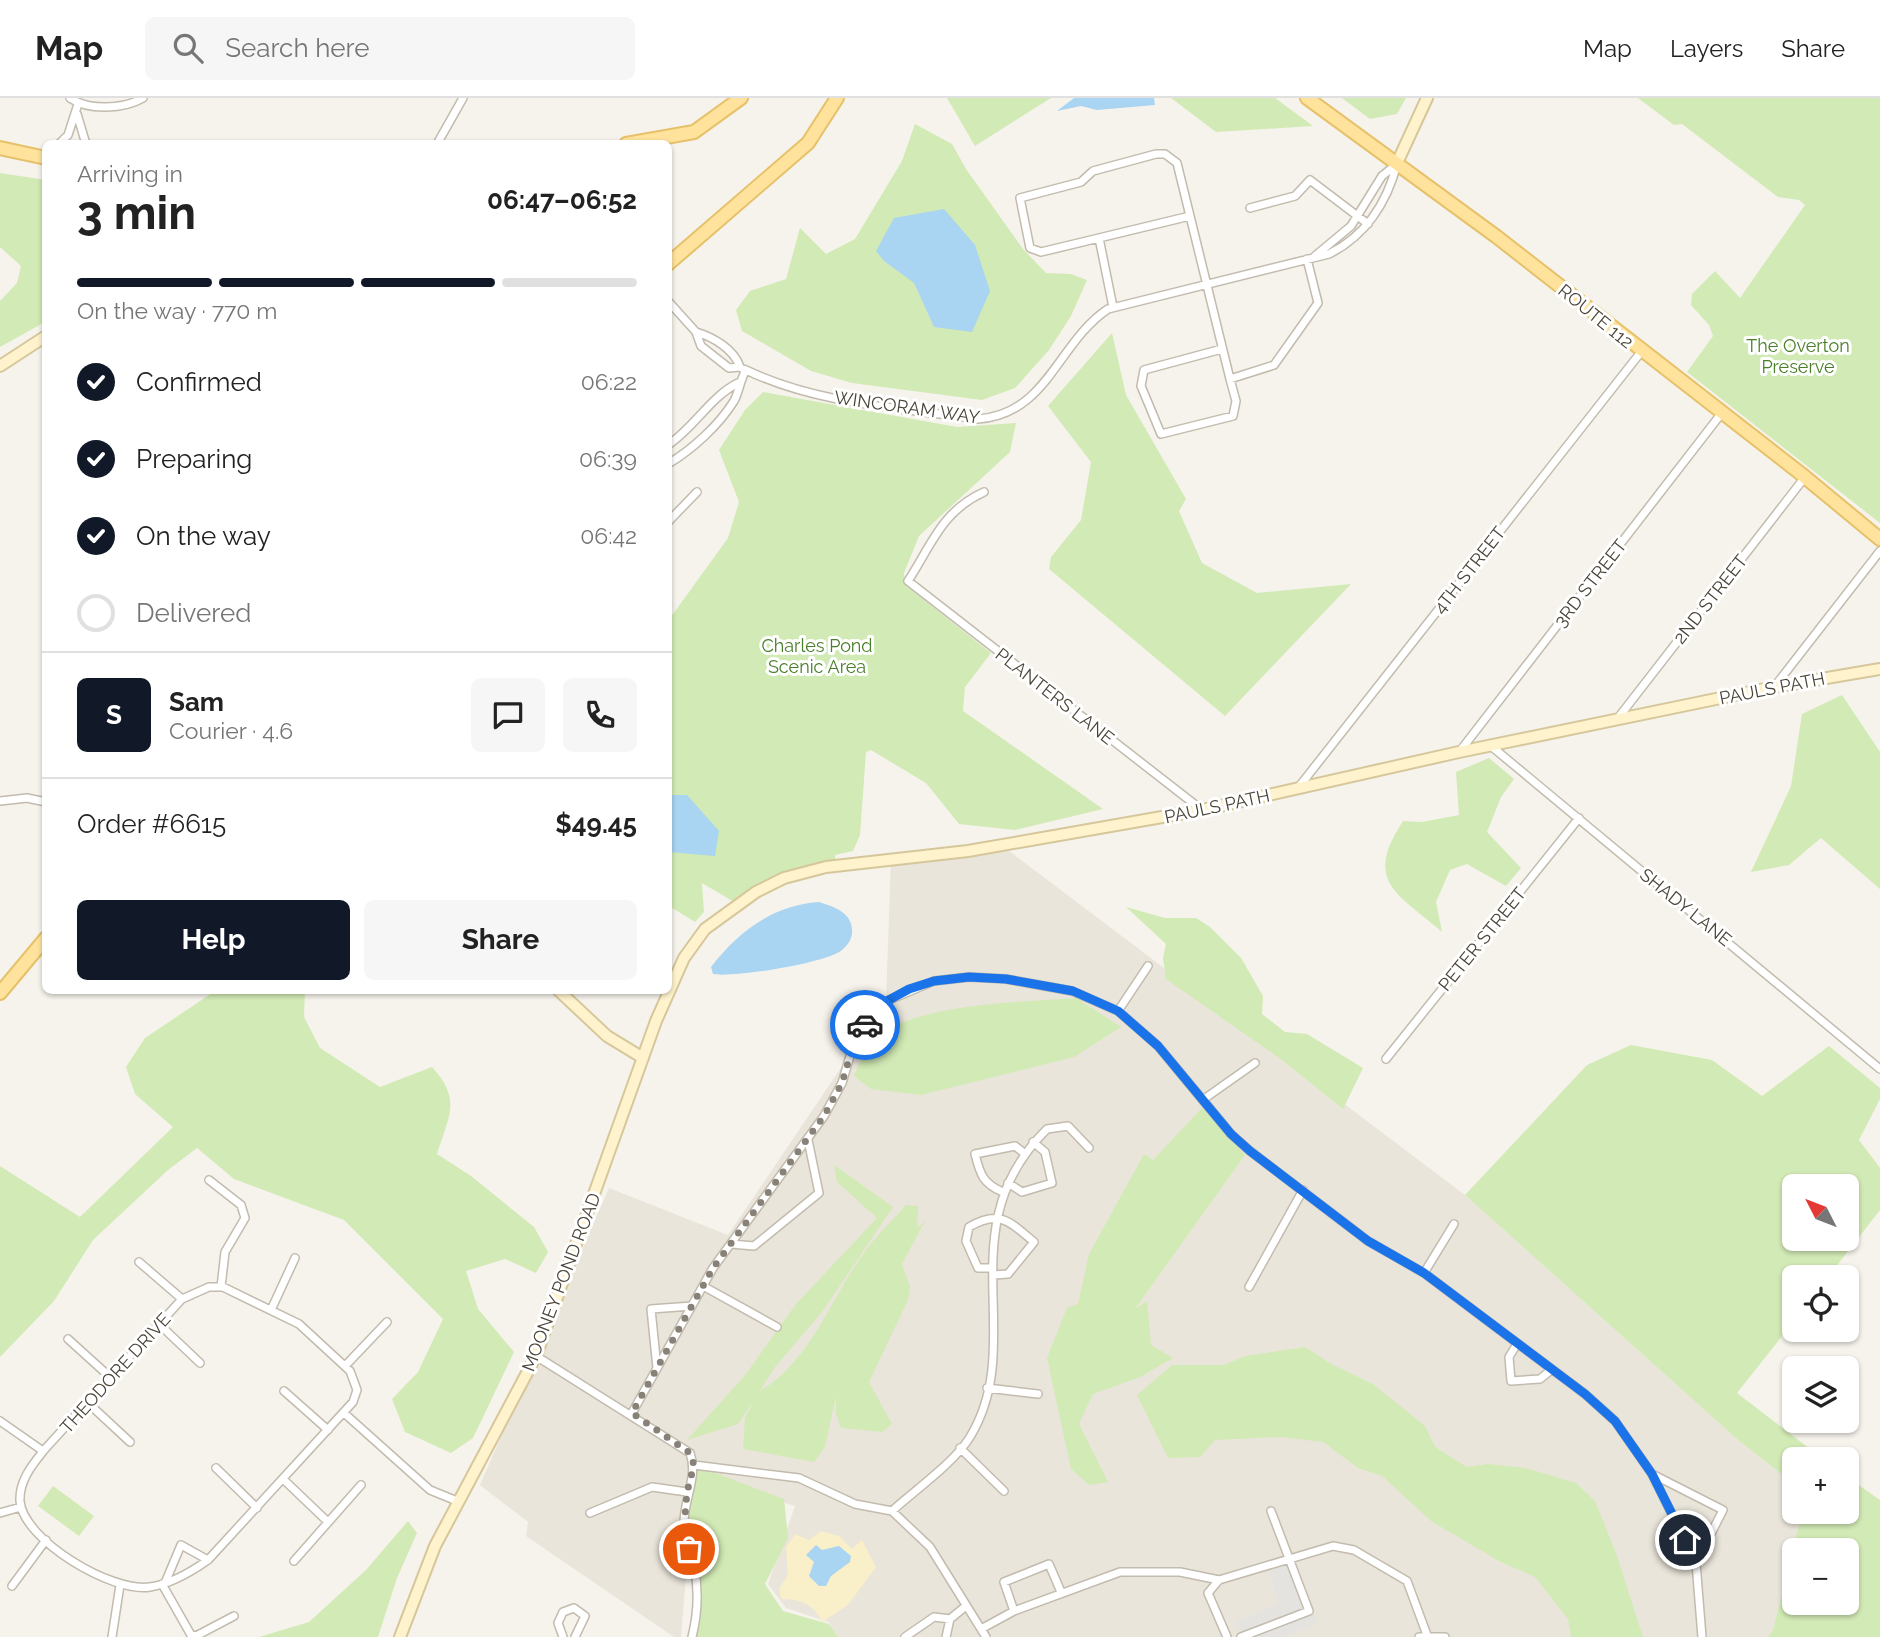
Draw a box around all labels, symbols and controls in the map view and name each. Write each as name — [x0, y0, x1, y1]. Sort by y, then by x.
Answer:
search box — [145, 17, 635, 80]
text: Map — [35, 29, 103, 68]
icon: search — [169, 29, 207, 67]
text: Search here — [225, 33, 370, 63]
text: Map — [1583, 34, 1632, 63]
text: Layers — [1670, 34, 1743, 63]
text: Share — [1781, 34, 1845, 63]
text: Arriving in — [77, 160, 183, 187]
text: 06:47–06:52 — [487, 185, 637, 215]
text: 3 min — [77, 186, 196, 240]
street label: ROUTE 112 — [1554, 279, 1638, 353]
text: On the way · 770 m — [77, 297, 277, 324]
park label: The Overton Preserve — [1746, 335, 1850, 377]
icon: check — [77, 363, 115, 401]
text: Confirmed — [136, 367, 262, 397]
text: 06:22 — [581, 368, 637, 395]
street label: WINCORAM WAY — [833, 386, 981, 428]
icon: check — [77, 440, 115, 478]
text: Preparing — [136, 444, 252, 474]
text: 06:39 — [579, 445, 637, 472]
icon: check — [77, 517, 115, 555]
text: On the way — [136, 521, 271, 551]
text: 06:42 — [580, 522, 637, 549]
street label: 4TH STREET — [1429, 522, 1509, 618]
street label: 3RD STREET — [1549, 535, 1631, 631]
street label: 2ND STREET — [1669, 550, 1751, 648]
text: Delivered — [136, 598, 251, 628]
park label: Charles Pond Scenic Area — [761, 635, 873, 677]
street label: PLANTERS LANE — [992, 643, 1118, 749]
street label: PAULS PATH — [1717, 667, 1827, 709]
button: chat — [471, 678, 545, 752]
button: phone — [563, 678, 637, 752]
text: Sam — [169, 687, 224, 717]
text: S — [106, 700, 122, 730]
text: Courier · 4.6 — [169, 717, 293, 744]
street label: PAULS PATH — [1162, 785, 1272, 827]
text: Order #6615 — [77, 809, 226, 839]
text: $49.45 — [555, 809, 637, 839]
street label: SHADY LANE — [1636, 864, 1736, 950]
street label: PETER STREET — [1434, 883, 1530, 995]
button: Help — [77, 900, 350, 980]
button: Share — [364, 900, 637, 980]
courier — [830, 990, 900, 1060]
icon: car — [846, 1006, 884, 1044]
north arrow — [1782, 1174, 1858, 1251]
map controls — [1782, 1174, 1859, 1615]
street label: MOONEY POND ROAD — [517, 1190, 605, 1374]
button: locate — [1782, 1265, 1859, 1342]
street label: THEODORE DRIVE — [56, 1309, 175, 1437]
button: layers — [1782, 1356, 1859, 1433]
button: + — [1782, 1447, 1859, 1524]
pin — [1655, 1510, 1715, 1570]
pin — [659, 1519, 719, 1579]
icon: home — [1666, 1521, 1704, 1559]
icon: bag — [670, 1530, 708, 1568]
button: − — [1782, 1538, 1859, 1615]

